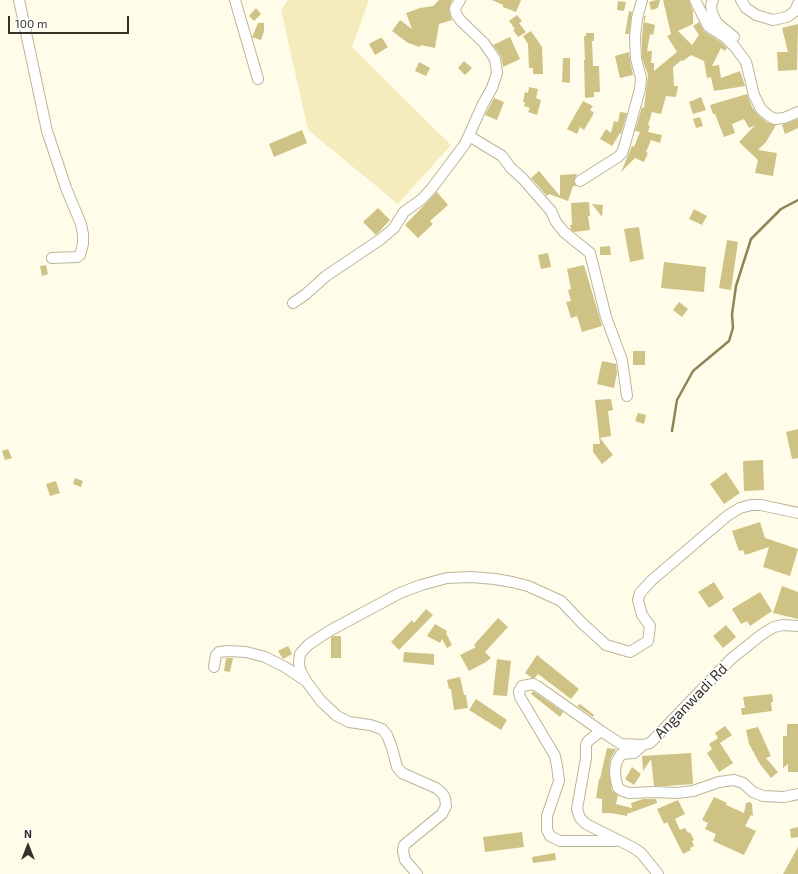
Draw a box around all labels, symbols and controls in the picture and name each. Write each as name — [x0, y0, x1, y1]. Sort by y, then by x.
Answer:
scale bar — [10, 8, 131, 34]
text: 100 m — [15, 16, 47, 30]
street label: Anganwadi Rd — [651, 660, 731, 742]
north arrow — [8, 826, 48, 866]
text: N — [24, 827, 32, 840]

